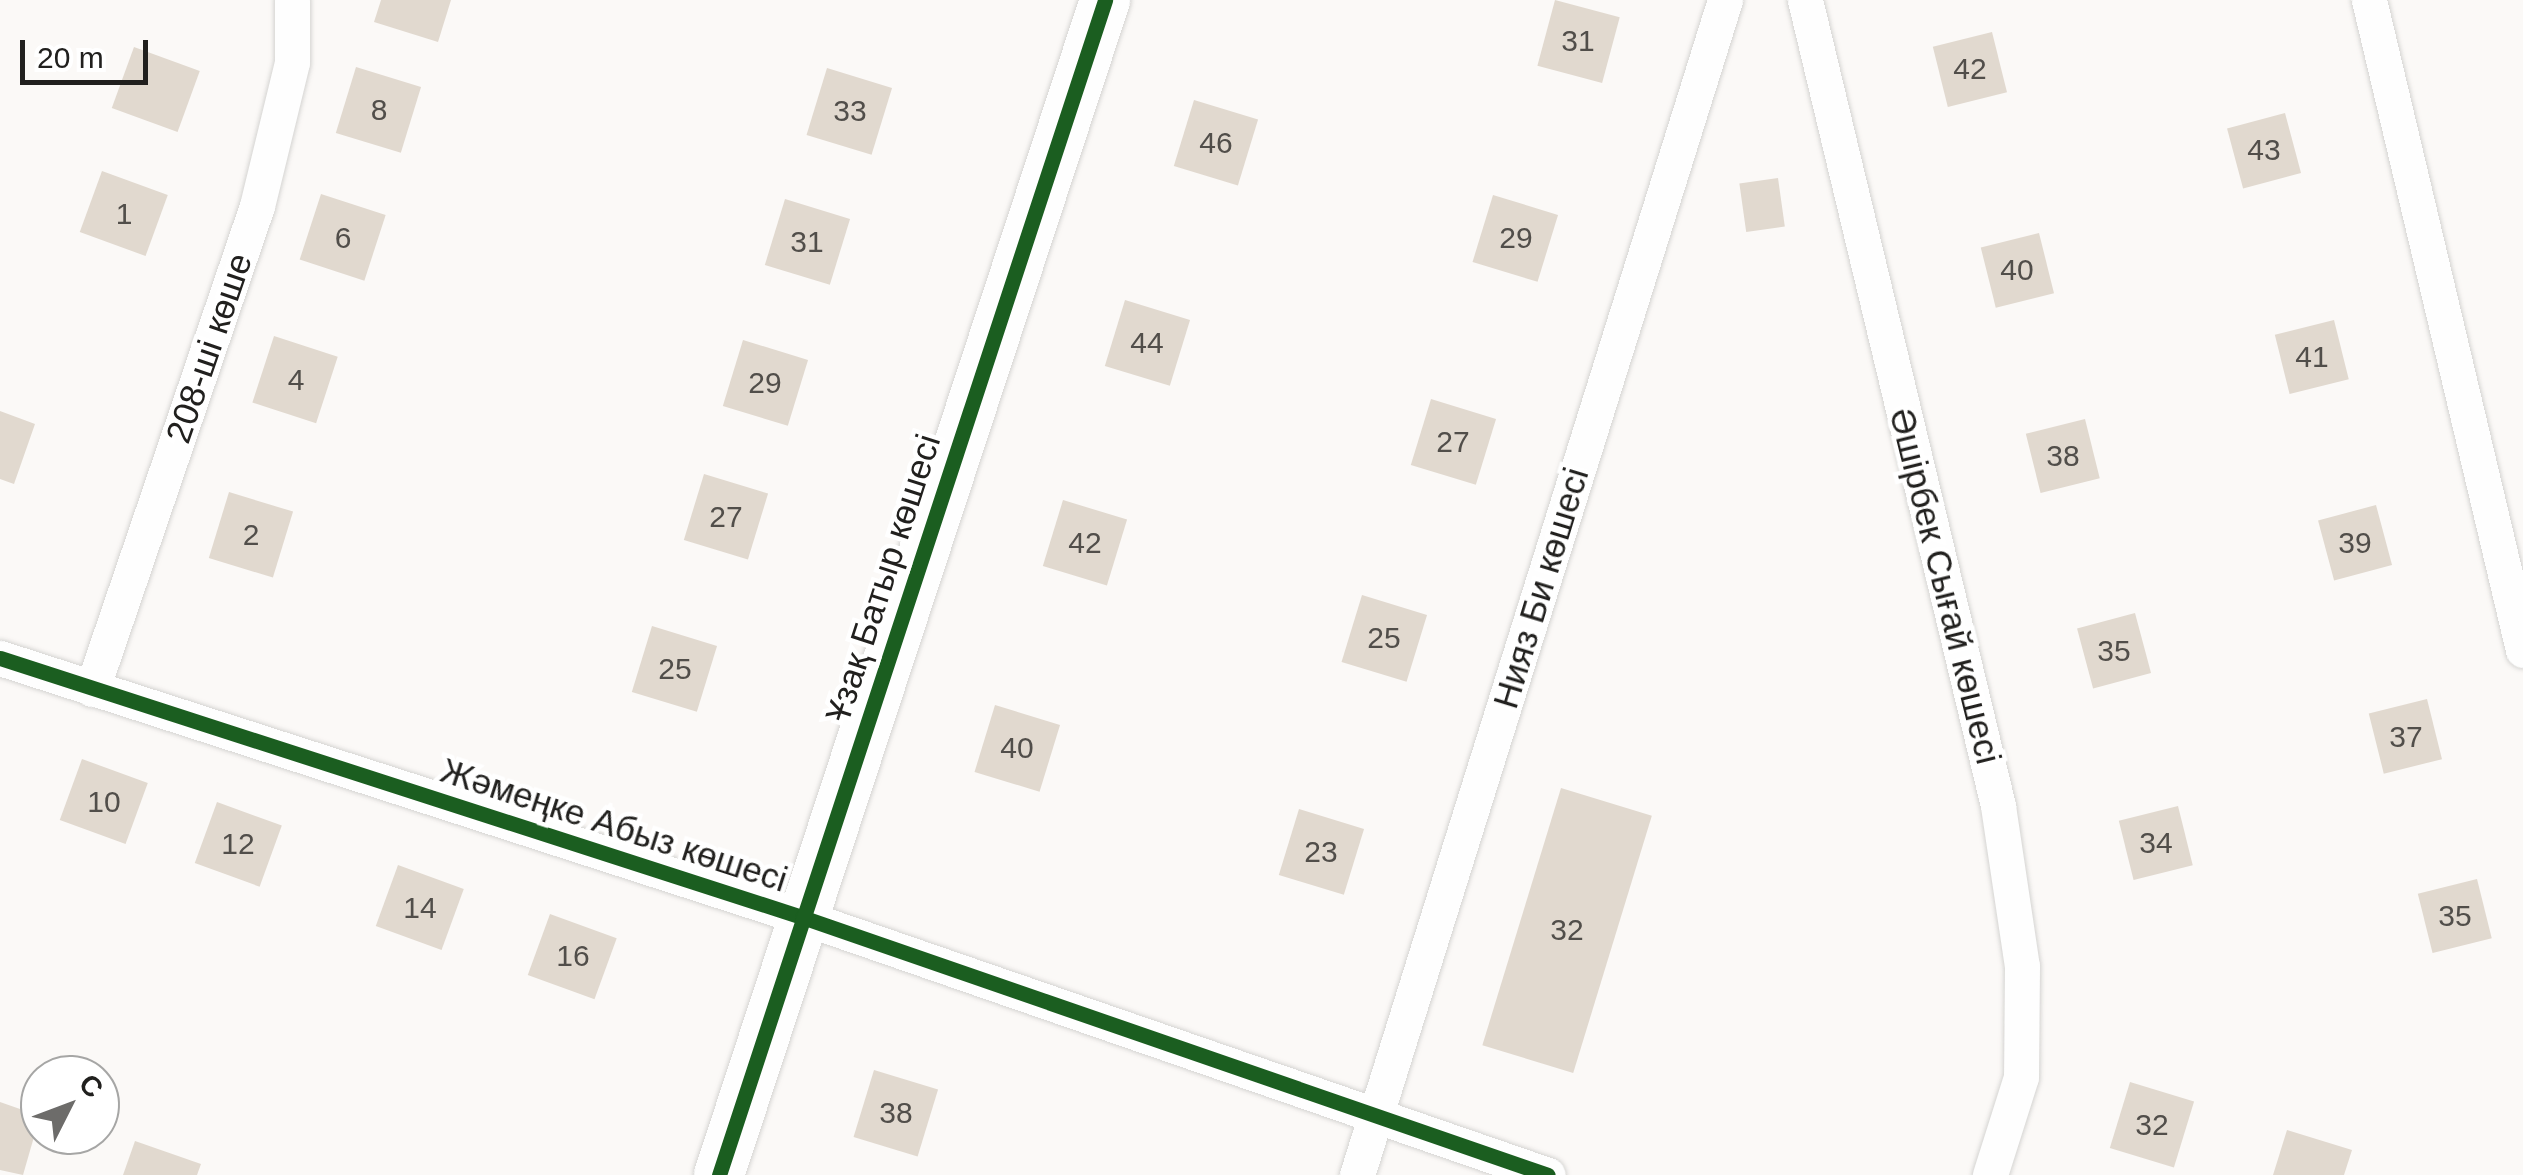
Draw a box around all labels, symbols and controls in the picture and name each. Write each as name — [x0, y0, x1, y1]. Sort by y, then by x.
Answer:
scale bar — [25, 20, 152, 82]
house number: 31 — [1561, 23, 1595, 59]
text: 20 m — [37, 41, 104, 74]
house number: 42 — [1953, 51, 1987, 87]
house number: 8 — [371, 92, 387, 128]
house number: 33 — [833, 93, 867, 129]
house number: 46 — [1199, 125, 1233, 161]
house number: 43 — [2247, 132, 2281, 168]
house number: 1 — [116, 196, 132, 232]
house number: 6 — [335, 220, 351, 256]
house number: 29 — [1499, 220, 1533, 256]
house number: 31 — [790, 224, 824, 260]
street label: 208-ші көше — [157, 248, 261, 448]
house number: 40 — [2000, 252, 2034, 288]
house number: 44 — [1130, 325, 1164, 361]
house number: 41 — [2295, 339, 2329, 375]
house number: 4 — [288, 362, 304, 398]
house number: 29 — [748, 365, 782, 401]
street label: Әшірбек Сығай көшесі — [1880, 404, 2010, 768]
house number: 27 — [1436, 424, 1470, 460]
street label: Ұзақ Батыр көшесі — [817, 429, 949, 727]
house number: 38 — [2046, 438, 2080, 474]
street label: Нияз Би көшесі — [1484, 463, 1598, 713]
house number: 27 — [709, 499, 743, 535]
house number: 2 — [243, 517, 259, 553]
house number: 42 — [1068, 525, 1102, 561]
house number: 39 — [2338, 525, 2372, 561]
house number: 25 — [1367, 620, 1401, 656]
house number: 35 — [2097, 633, 2131, 669]
house number: 25 — [658, 651, 692, 687]
house number: 37 — [2389, 719, 2423, 755]
house number: 40 — [1000, 730, 1034, 766]
street label: Жәмеңке Абыз көшесі — [436, 749, 792, 901]
house number: 10 — [87, 784, 121, 820]
house number: 34 — [2139, 825, 2173, 861]
house number: 12 — [221, 826, 255, 862]
house number: 23 — [1304, 834, 1338, 870]
house number: 14 — [403, 890, 437, 926]
house number: 35 — [2438, 898, 2472, 934]
house number: 32 — [1550, 912, 1584, 948]
house number: 16 — [556, 938, 590, 974]
north arrow — [20, 1055, 120, 1155]
text: С — [73, 1068, 109, 1104]
house number: 38 — [879, 1095, 913, 1131]
house number: 32 — [2135, 1107, 2169, 1143]

